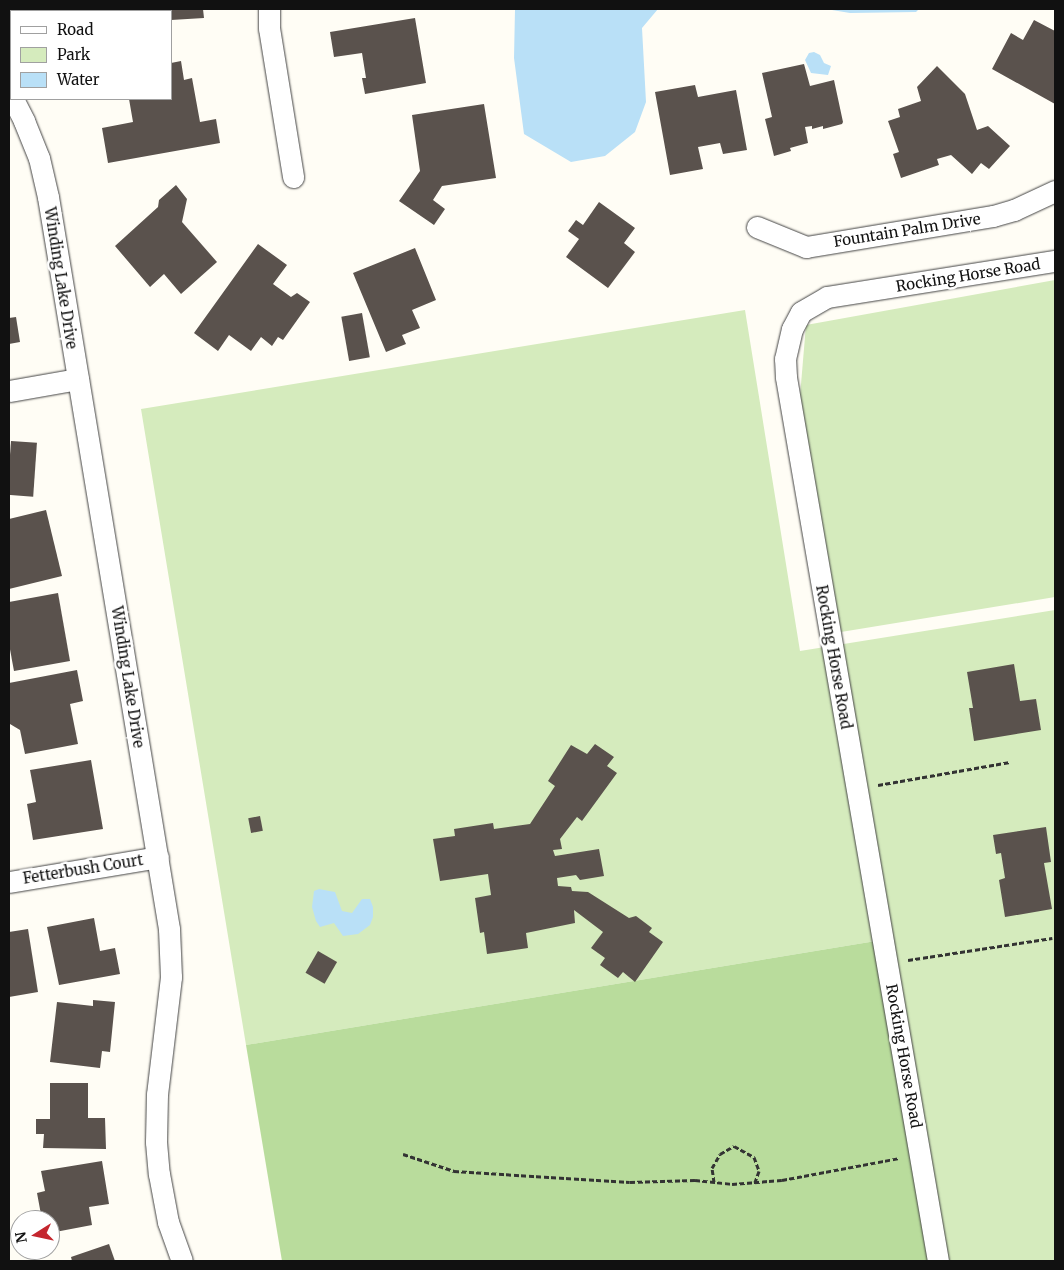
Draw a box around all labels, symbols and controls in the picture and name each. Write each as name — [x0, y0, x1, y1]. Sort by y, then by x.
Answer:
legend — [10, 10, 172, 100]
text: Road — [57, 20, 93, 39]
text: Park — [57, 45, 90, 64]
text: Water — [57, 70, 99, 89]
street label: Winding Lake Drive — [41, 206, 81, 350]
street label: Fountain Palm Drive — [832, 210, 982, 250]
street label: Rocking Horse Road — [895, 255, 1041, 295]
street label: Rocking Horse Road — [812, 584, 856, 730]
street label: Winding Lake Drive — [108, 605, 148, 749]
street label: Fetterbush Court — [22, 851, 144, 887]
street label: Rocking Horse Road — [882, 983, 926, 1129]
north arrow — [10, 1210, 60, 1260]
text: N — [11, 1230, 31, 1244]

